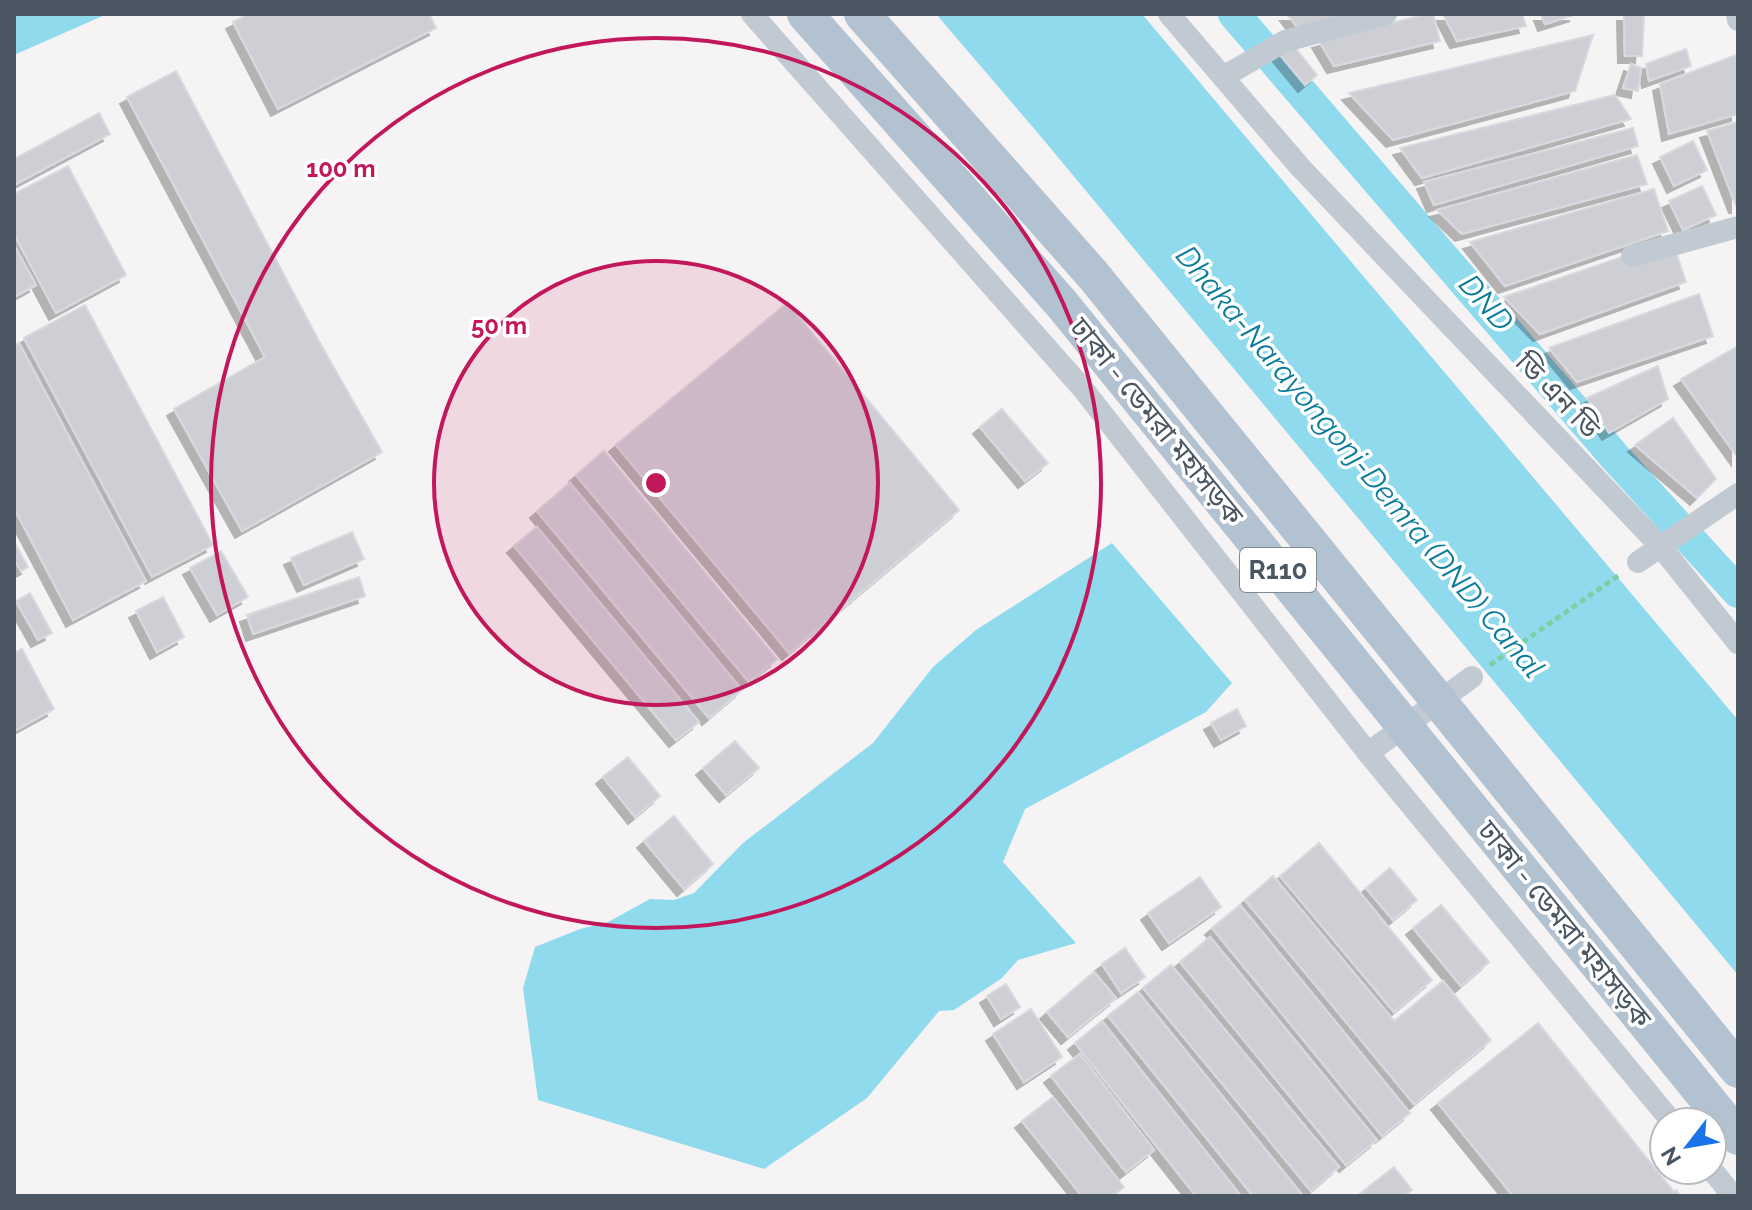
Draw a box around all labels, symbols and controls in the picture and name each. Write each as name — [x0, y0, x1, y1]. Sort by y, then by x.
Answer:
text: 100 m — [306, 154, 376, 183]
water label: Dhaka-Narayongonj-Demra (DND) Canal — [1169, 239, 1552, 685]
water label: DND — [1452, 267, 1520, 338]
street label: ঢাকা - ডেমরা মহাসড়ক — [1062, 310, 1251, 532]
text: 50 m — [471, 311, 527, 340]
street label: ডি এন ডি — [1508, 345, 1607, 446]
centre of rings — [642, 469, 670, 497]
road number: R110 — [1240, 548, 1316, 592]
street label: ঢাকা - ডেমরা মহাসড়ক — [1470, 813, 1659, 1035]
north arrow — [1648, 1106, 1728, 1186]
text: N — [1655, 1142, 1686, 1170]

